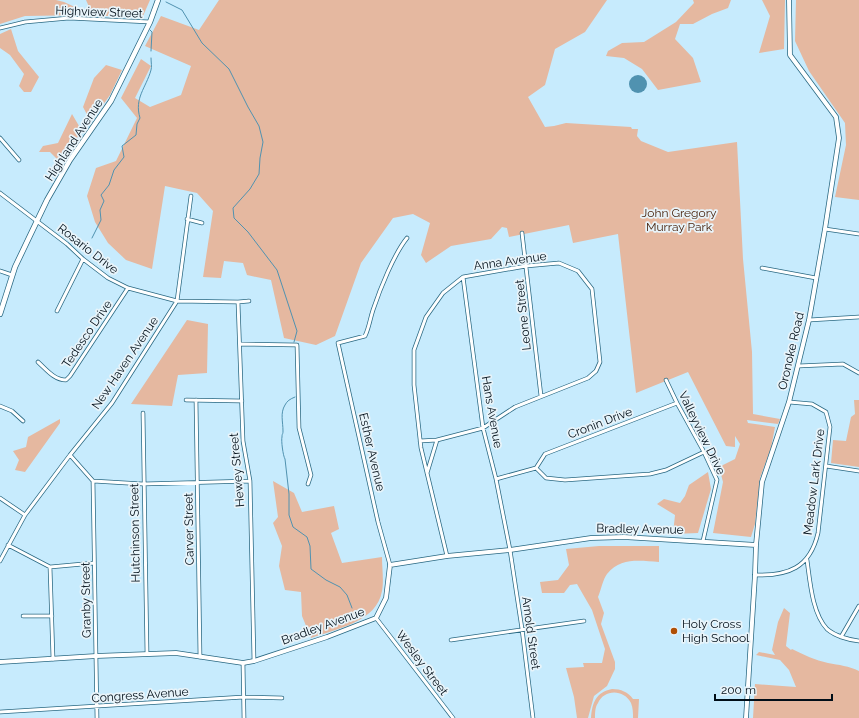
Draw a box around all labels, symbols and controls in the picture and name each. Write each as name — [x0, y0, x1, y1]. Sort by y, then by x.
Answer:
street label: Highview Street — [55, 3, 143, 21]
street label: Highland Avenue — [42, 96, 106, 184]
park label: John Gregory Murray Park — [642, 206, 717, 234]
street label: Rosario Drive — [55, 221, 121, 277]
street label: Anna Avenue — [473, 249, 547, 273]
street label: Leone Street — [512, 279, 534, 351]
street label: Tedesco Drive — [59, 297, 115, 371]
street label: Oronoke Road — [775, 311, 807, 391]
street label: New Haven Avenue — [89, 314, 161, 412]
street label: Hans Avenue — [479, 375, 505, 449]
street label: Valleyview Drive — [676, 389, 728, 477]
street label: Cronin Drive — [566, 404, 634, 442]
street label: Esther Avenue — [356, 412, 388, 492]
street label: Meadow Lark Drive — [801, 428, 827, 536]
street label: Hewey Street — [227, 432, 247, 508]
street label: Hutchinson Street — [127, 483, 143, 583]
street label: Carver Street — [181, 493, 197, 565]
street label: Bradley Avenue — [596, 521, 684, 537]
street label: Granby Street — [78, 562, 94, 638]
street label: Arnold Street — [519, 596, 543, 670]
street label: Bradley Avenue — [280, 604, 366, 648]
place label: Holy Cross High School — [682, 617, 750, 645]
marker: Holy Cross High School — [669, 626, 679, 636]
street label: Wesley Street — [393, 628, 451, 698]
scale bar — [715, 676, 832, 702]
text: 200 m — [721, 683, 756, 697]
street label: Congress Avenue — [91, 685, 189, 705]

